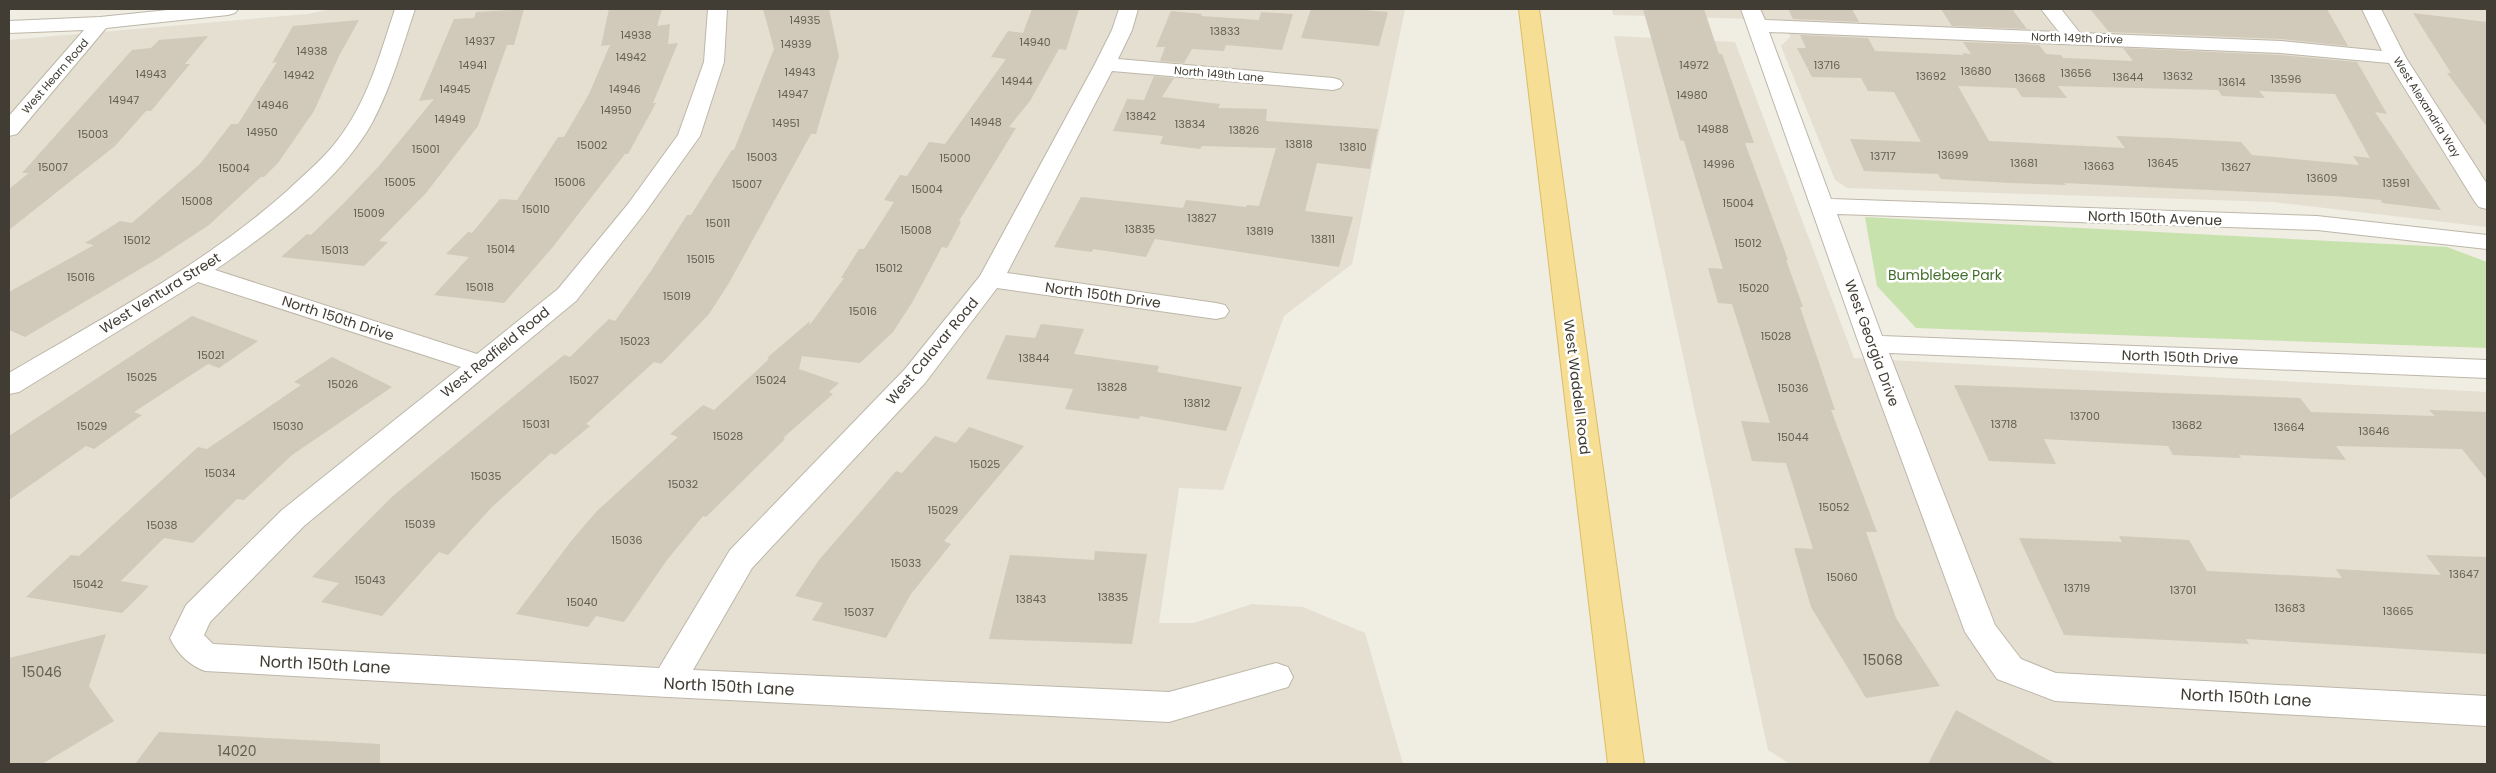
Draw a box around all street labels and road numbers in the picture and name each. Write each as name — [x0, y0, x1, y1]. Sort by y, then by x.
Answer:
street label: North 149th Drive — [2031, 28, 2123, 48]
street label: West Hearn Road — [18, 35, 92, 117]
street label: West Alexandria Way — [2390, 54, 2465, 161]
street label: North 149th Lane — [1173, 62, 1265, 86]
street label: North 150th Avenue — [2088, 206, 2223, 230]
street label: West Ventura Street — [96, 248, 224, 338]
street label: North 150th Drive — [1044, 277, 1163, 313]
street label: West Georgia Drive — [1840, 277, 1904, 409]
street label: North 150th Drive — [279, 290, 397, 346]
street label: West Calavar Road — [881, 293, 983, 409]
street label: West Redfield Road — [436, 302, 554, 402]
street label: West Waddell Road — [1559, 318, 1595, 456]
street label: North 150th Drive — [2121, 345, 2239, 369]
street label: North 150th Lane — [259, 650, 391, 679]
street label: North 150th Lane — [663, 672, 795, 701]
street label: North 150th Lane — [2180, 683, 2312, 712]

